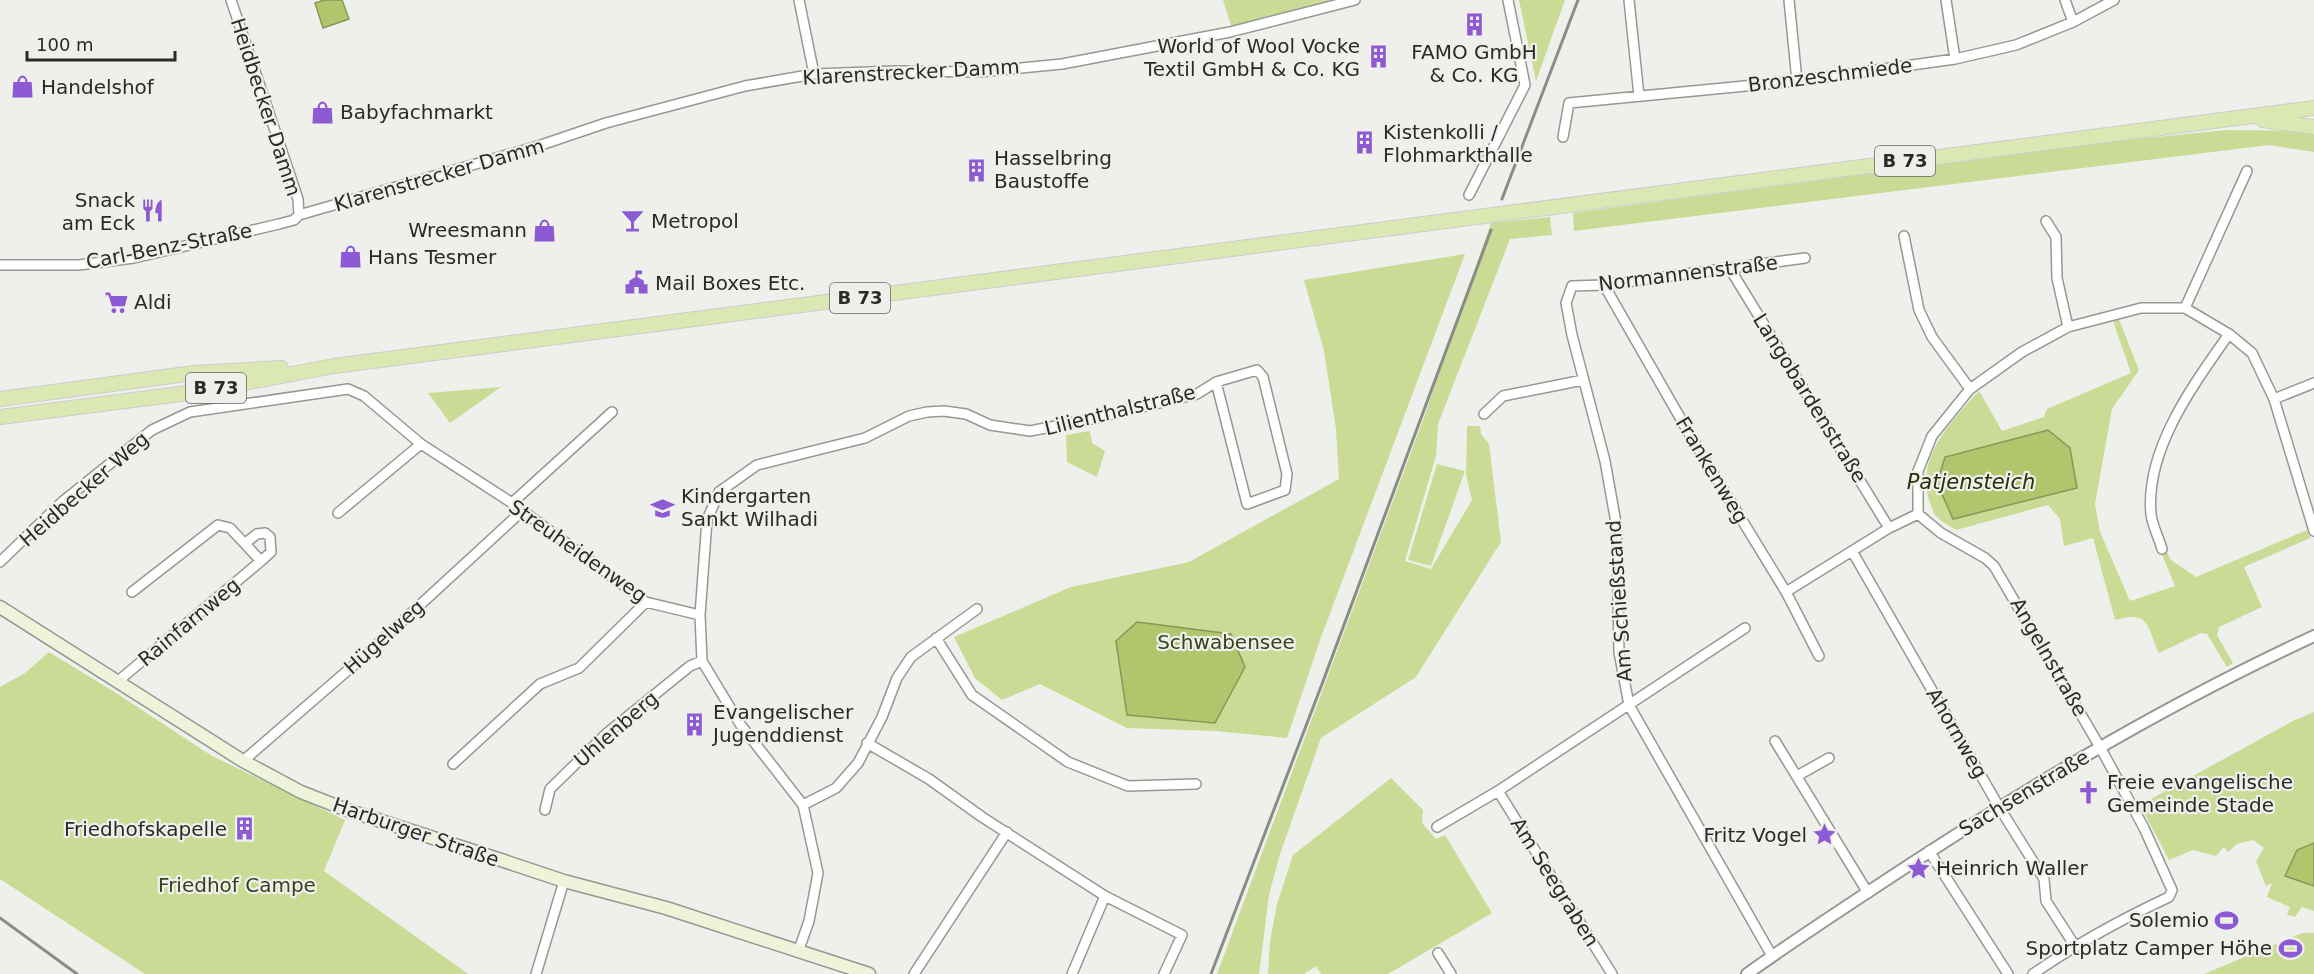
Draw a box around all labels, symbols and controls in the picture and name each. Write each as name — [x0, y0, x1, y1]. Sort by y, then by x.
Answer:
building icon: FAMO GmbH & Co. KG — [1461, 11, 1487, 37]
street label: Heidbecker Damm — [226, 15, 306, 199]
scale bar — [27, 24, 176, 62]
text: 100 m — [36, 34, 94, 55]
place label: World of Wool Vocke Textil GmbH & Co. KG — [1143, 34, 1360, 81]
place label: FAMO GmbH & Co. KG — [1411, 40, 1537, 87]
building icon: World of Wool Vocke Textil GmbH & Co. KG — [1365, 44, 1391, 70]
street label: Bronzeschmiede — [1746, 53, 1914, 97]
street label: Klarenstrecker Damm — [802, 54, 1020, 90]
shop icon: Handelshof — [10, 74, 36, 100]
place label: Handelshof — [41, 75, 155, 99]
shop icon: Babyfachmarkt — [309, 99, 335, 125]
place label: Babyfachmarkt — [340, 100, 493, 124]
place label: Kistenkolli / Flohmarkthalle — [1383, 120, 1533, 167]
building icon: Kistenkolli / Flohmarkthalle — [1352, 130, 1378, 156]
street label: Klarenstrecker Damm — [331, 134, 547, 216]
place label: Hasselbring Baustoffe — [994, 146, 1112, 193]
road number: B 73 — [1875, 146, 1935, 176]
building icon: Hasselbring Baustoffe — [963, 157, 989, 183]
place label: Snack am Eck — [62, 188, 135, 235]
restaurant icon: Snack am Eck — [140, 198, 166, 224]
bar icon: Metropol — [620, 208, 646, 234]
place label: Metropol — [651, 209, 739, 233]
shop icon: Wreesmann — [532, 217, 558, 243]
street label: Carl-Benz-Straße — [84, 218, 254, 274]
place label: Wreesmann — [408, 218, 527, 242]
shop icon: Hans Tesmer — [337, 244, 363, 270]
place label: Hans Tesmer — [368, 245, 497, 269]
street label: Normannenstraße — [1597, 250, 1779, 296]
public building icon: Mail Boxes Etc. — [624, 270, 650, 296]
place label: Mail Boxes Etc. — [655, 271, 805, 295]
road number: B 73 — [830, 283, 890, 313]
supermarket icon: Aldi — [103, 289, 129, 315]
place label: Aldi — [134, 290, 172, 314]
street label: Langobardenstraße — [1748, 309, 1872, 487]
road number: B 73 — [186, 373, 246, 403]
street label: Lilienthalstraße — [1042, 380, 1198, 440]
street label: Frankenweg — [1671, 412, 1753, 528]
street label: Heidbecker Weg — [15, 426, 153, 552]
water label: Patjensteich — [1907, 470, 2035, 494]
place label: Kindergarten Sankt Wilhadi — [681, 484, 818, 531]
street label: Streuheidenweg — [504, 494, 652, 608]
school or university icon: Kindergarten Sankt Wilhadi — [650, 495, 676, 521]
street label: Am Schießstand — [1601, 519, 1637, 683]
street label: Rainfarnweg — [133, 573, 245, 671]
street label: Angelnstraße — [2005, 593, 2093, 721]
street label: Hügelweg — [339, 595, 429, 679]
park label: Schwabensee — [1157, 630, 1295, 654]
street label: Ahornweg — [1921, 683, 1993, 783]
street label: Uhlenberg — [569, 686, 663, 772]
place label: Evangelischer Jugenddienst — [711, 700, 854, 747]
building icon: Evangelischer Jugenddienst — [682, 711, 708, 737]
street label: Sachsenstraße — [1955, 745, 2093, 841]
place label: Freie evangelische Gemeinde Stade — [2107, 770, 2293, 817]
church icon: Freie evangelische Gemeinde Stade — [2076, 780, 2102, 806]
street label: Harburger Straße — [330, 792, 502, 872]
street label: Am Seegraben — [1506, 813, 1604, 951]
building icon: Friedhofskapelle — [232, 816, 258, 842]
place label: Friedhofskapelle — [64, 817, 227, 841]
place icon: Fritz Vogel — [1812, 822, 1838, 848]
place label: Fritz Vogel — [1704, 823, 1807, 847]
place icon: Heinrich Waller — [1905, 855, 1931, 881]
place label: Heinrich Waller — [1936, 856, 2089, 880]
park label: Friedhof Campe — [158, 873, 316, 897]
sports icon: Solemio — [2214, 907, 2240, 933]
place label: Solemio — [2129, 908, 2209, 932]
sports icon: Sportplatz Camper Höhe — [2277, 935, 2303, 961]
place label: Sportplatz Camper Höhe — [2026, 936, 2272, 960]

